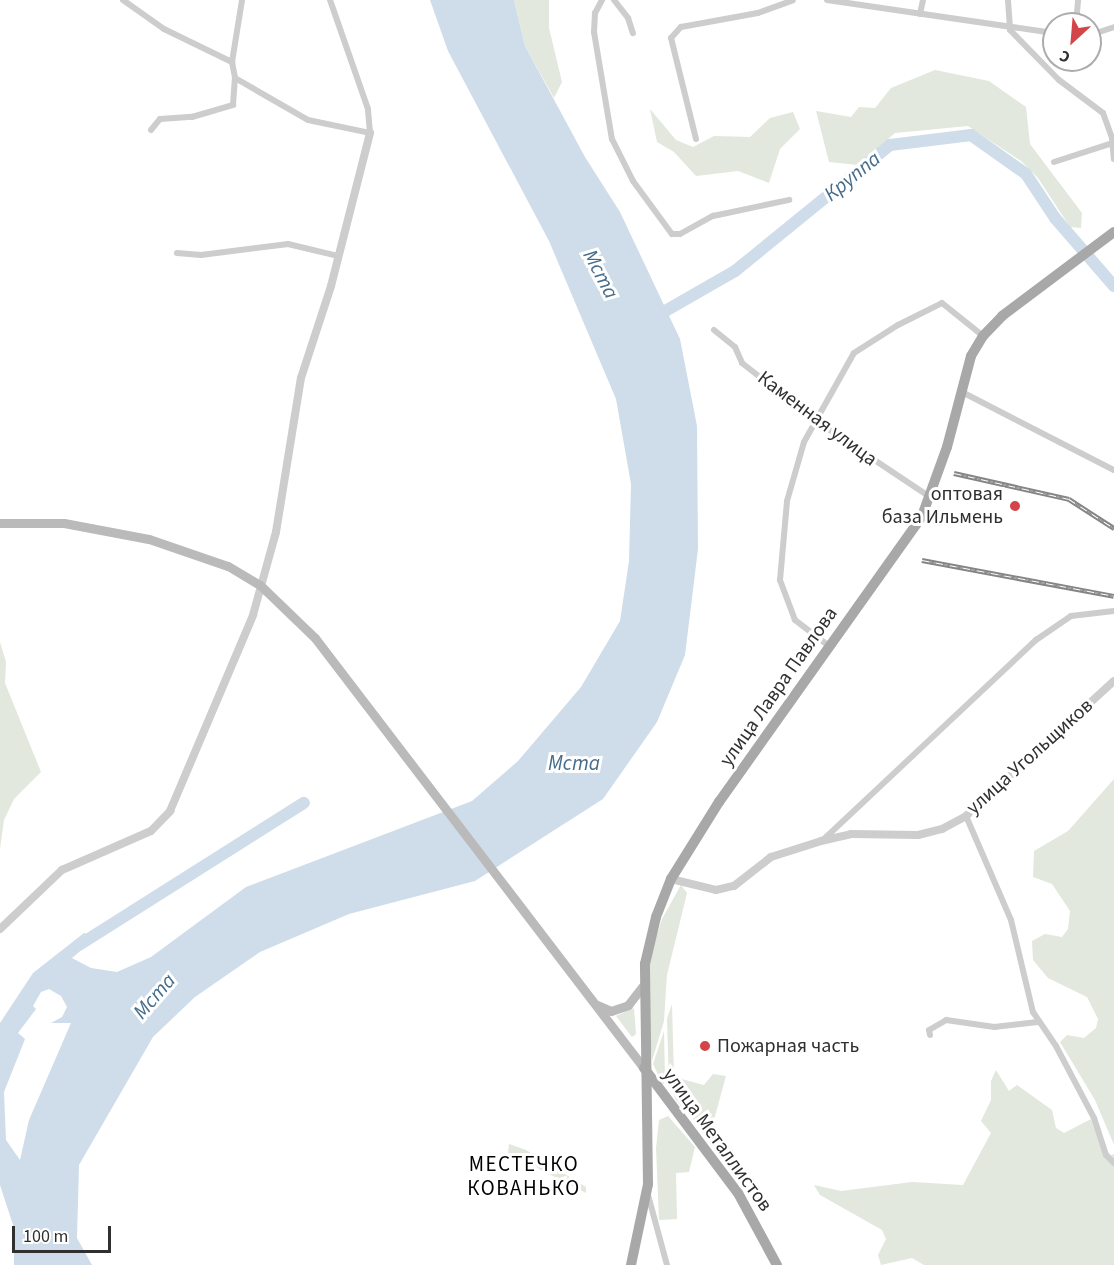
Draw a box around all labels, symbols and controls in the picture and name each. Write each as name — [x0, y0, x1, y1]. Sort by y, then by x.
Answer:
north arrow — [1042, 12, 1102, 72]
text: С — [1056, 44, 1074, 68]
water label: Круппа — [819, 146, 885, 206]
water label: Мста — [578, 245, 624, 303]
street label: Каменная улица — [752, 366, 882, 472]
place label: оптовая база Ильмень — [882, 482, 1003, 529]
marker: оптовая база Ильмень — [1008, 499, 1022, 513]
street label: улица Лавра Павлова — [715, 603, 843, 771]
street label: улица Угольщиков — [962, 694, 1098, 820]
water label: Мста — [548, 750, 600, 776]
water label: Мста — [127, 968, 181, 1024]
place label: Пожарная часть — [717, 1034, 859, 1058]
marker: Пожарная часть — [698, 1039, 712, 1053]
street label: улица Металлистов — [657, 1064, 777, 1216]
district label: МЕСТЕЧКО КОВАНЬКО — [467, 1151, 581, 1201]
scale bar — [15, 1214, 114, 1252]
text: 100 m — [23, 1224, 68, 1249]

